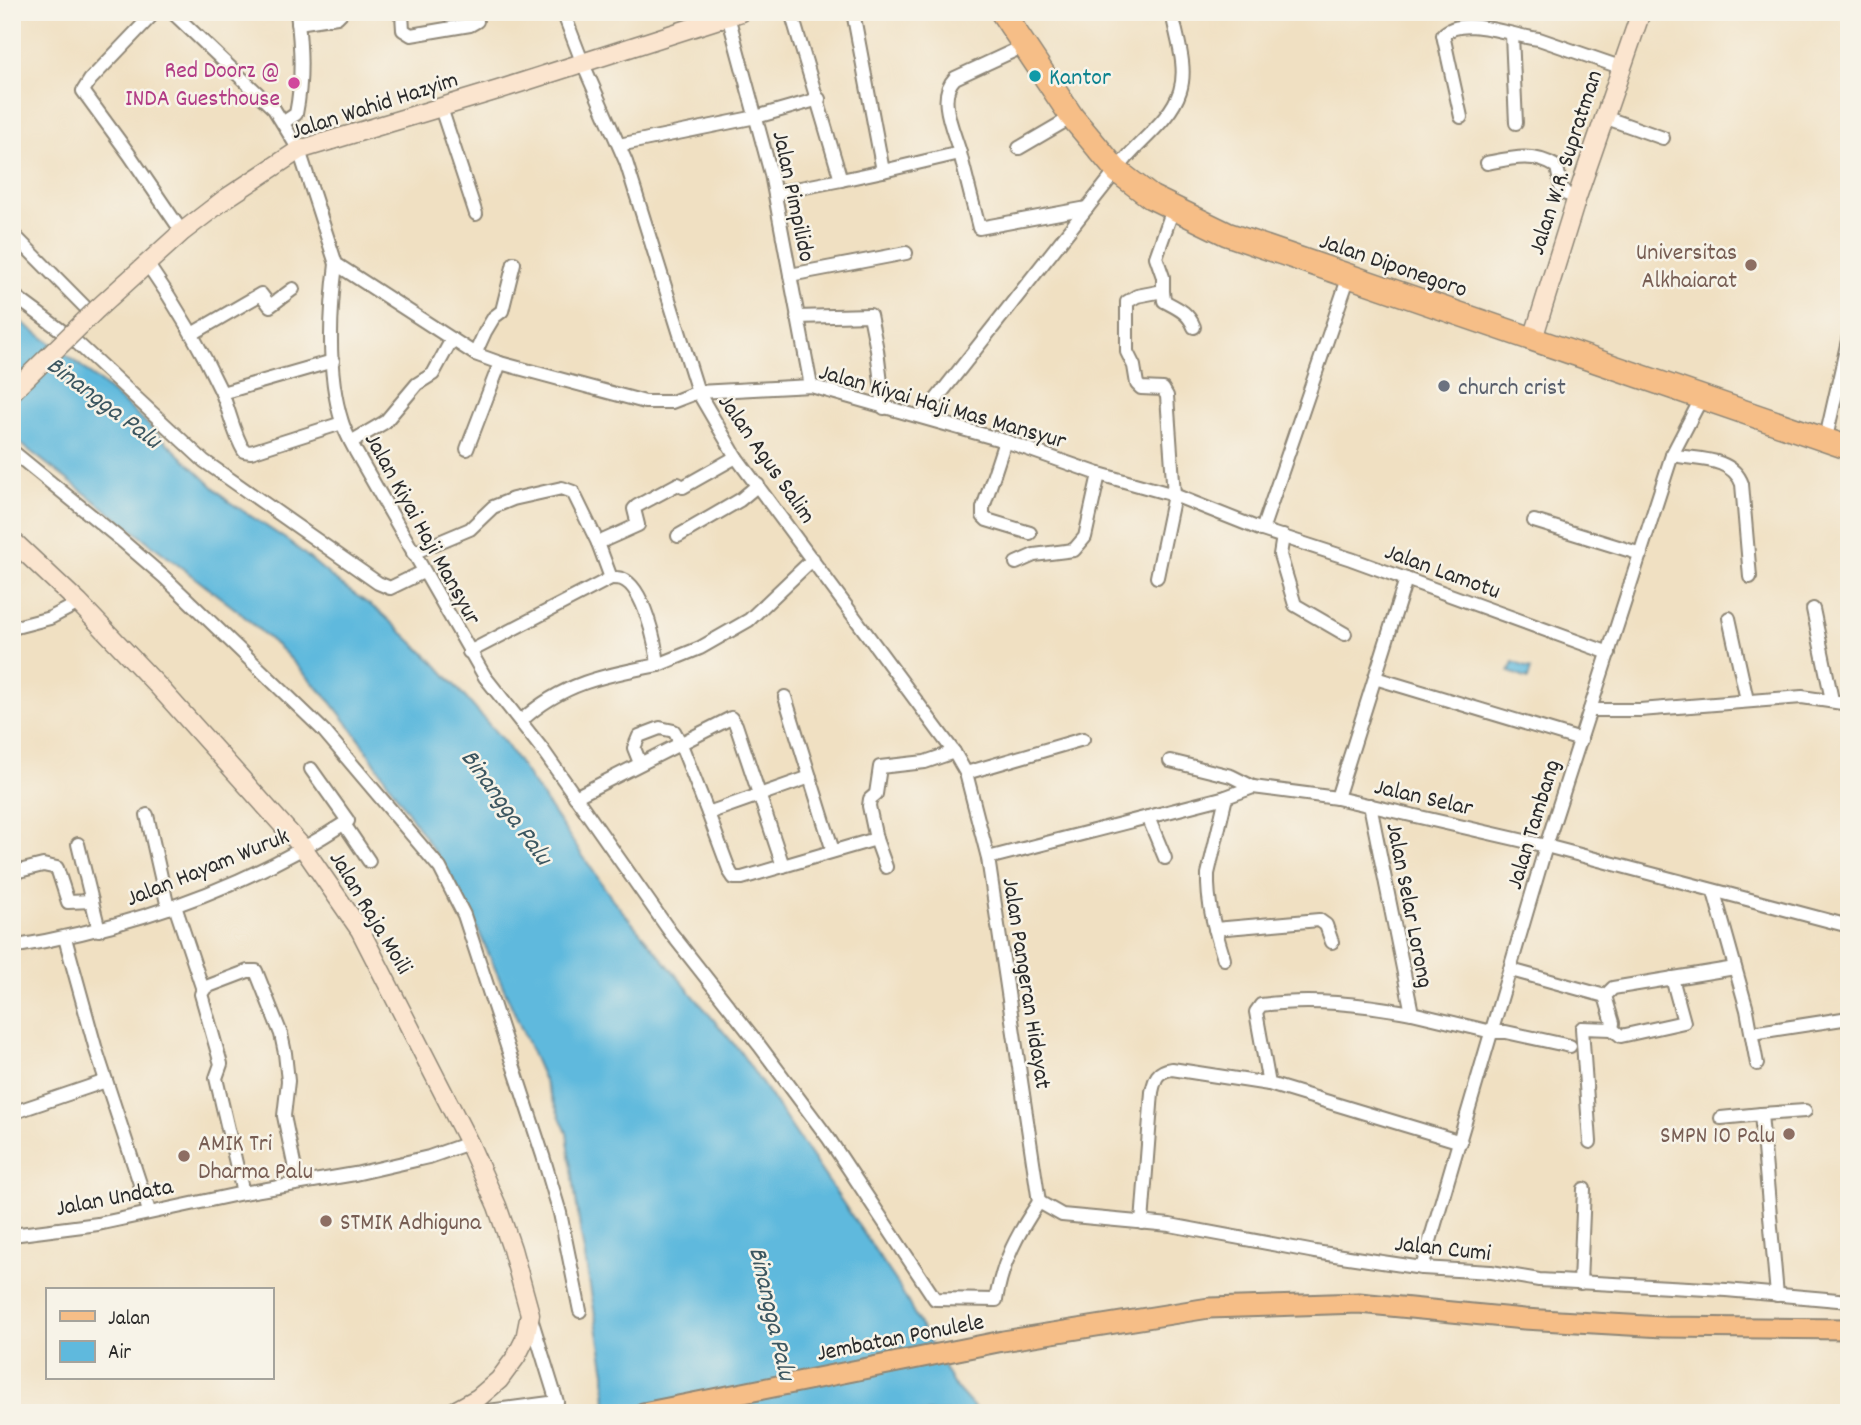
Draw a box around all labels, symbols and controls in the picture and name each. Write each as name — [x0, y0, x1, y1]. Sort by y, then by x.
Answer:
place label: Red Doorz @ INDA Guesthouse — [125, 55, 280, 117]
place label: Kantor — [1049, 62, 1111, 96]
street label: Jalan Wahid Hazyim — [287, 64, 463, 150]
street label: Jalan W.R. Supratman — [1521, 66, 1613, 260]
marker: Kantor — [1027, 68, 1043, 84]
marker: Red Doorz @ INDA Guesthouse — [286, 75, 302, 91]
street label: Jalan Pimpilido — [762, 128, 823, 265]
street label: Jalan Diponegoro — [1314, 226, 1472, 308]
place label: Universitas Alkhaiarat — [1636, 237, 1737, 299]
marker: Universitas Alkhaiarat — [1743, 257, 1759, 273]
water label: Binangga Palu — [38, 348, 170, 460]
street label: Jalan Kiyai Haji Mas Mansyur — [814, 356, 1070, 460]
place label: church crist — [1458, 372, 1566, 406]
marker: church crist — [1436, 378, 1452, 394]
street label: Jalan Agus Salim — [708, 388, 823, 532]
street label: Jalan Kiyai Haji Mansyur — [354, 427, 488, 632]
street label: Jalan Lamotu — [1379, 536, 1505, 609]
water label: Binangga Palu — [450, 742, 561, 875]
street label: Jalan Tambang — [1499, 756, 1571, 894]
street label: Jalan Selar — [1371, 771, 1476, 827]
street label: Jalan Selar Lorong — [1375, 820, 1441, 991]
street label: Jalan Hayam Wuruk — [121, 821, 295, 917]
street label: Jalan Raja Moili — [319, 845, 420, 982]
street label: Jalan Pangeran Hidayat — [992, 875, 1059, 1092]
place label: SMPN 10 Palu — [1660, 1120, 1775, 1154]
marker: SMPN 10 Palu — [1781, 1126, 1797, 1142]
place label: AMIK Tri Dharma Palu — [198, 1128, 313, 1190]
marker: AMIK Tri Dharma Palu — [176, 1148, 192, 1164]
street label: Jalan Undata — [53, 1171, 177, 1227]
place label: STMIK Adhiguna — [340, 1207, 482, 1241]
marker: STMIK Adhiguna — [318, 1213, 334, 1229]
street label: Jalan Cumi — [1393, 1228, 1493, 1272]
water label: Binangga Palu — [737, 1244, 804, 1386]
legend — [46, 1288, 273, 1380]
text: Jalan — [108, 1305, 150, 1335]
street label: Jembatan Ponulele — [814, 1306, 987, 1372]
text: Air — [108, 1339, 131, 1369]

